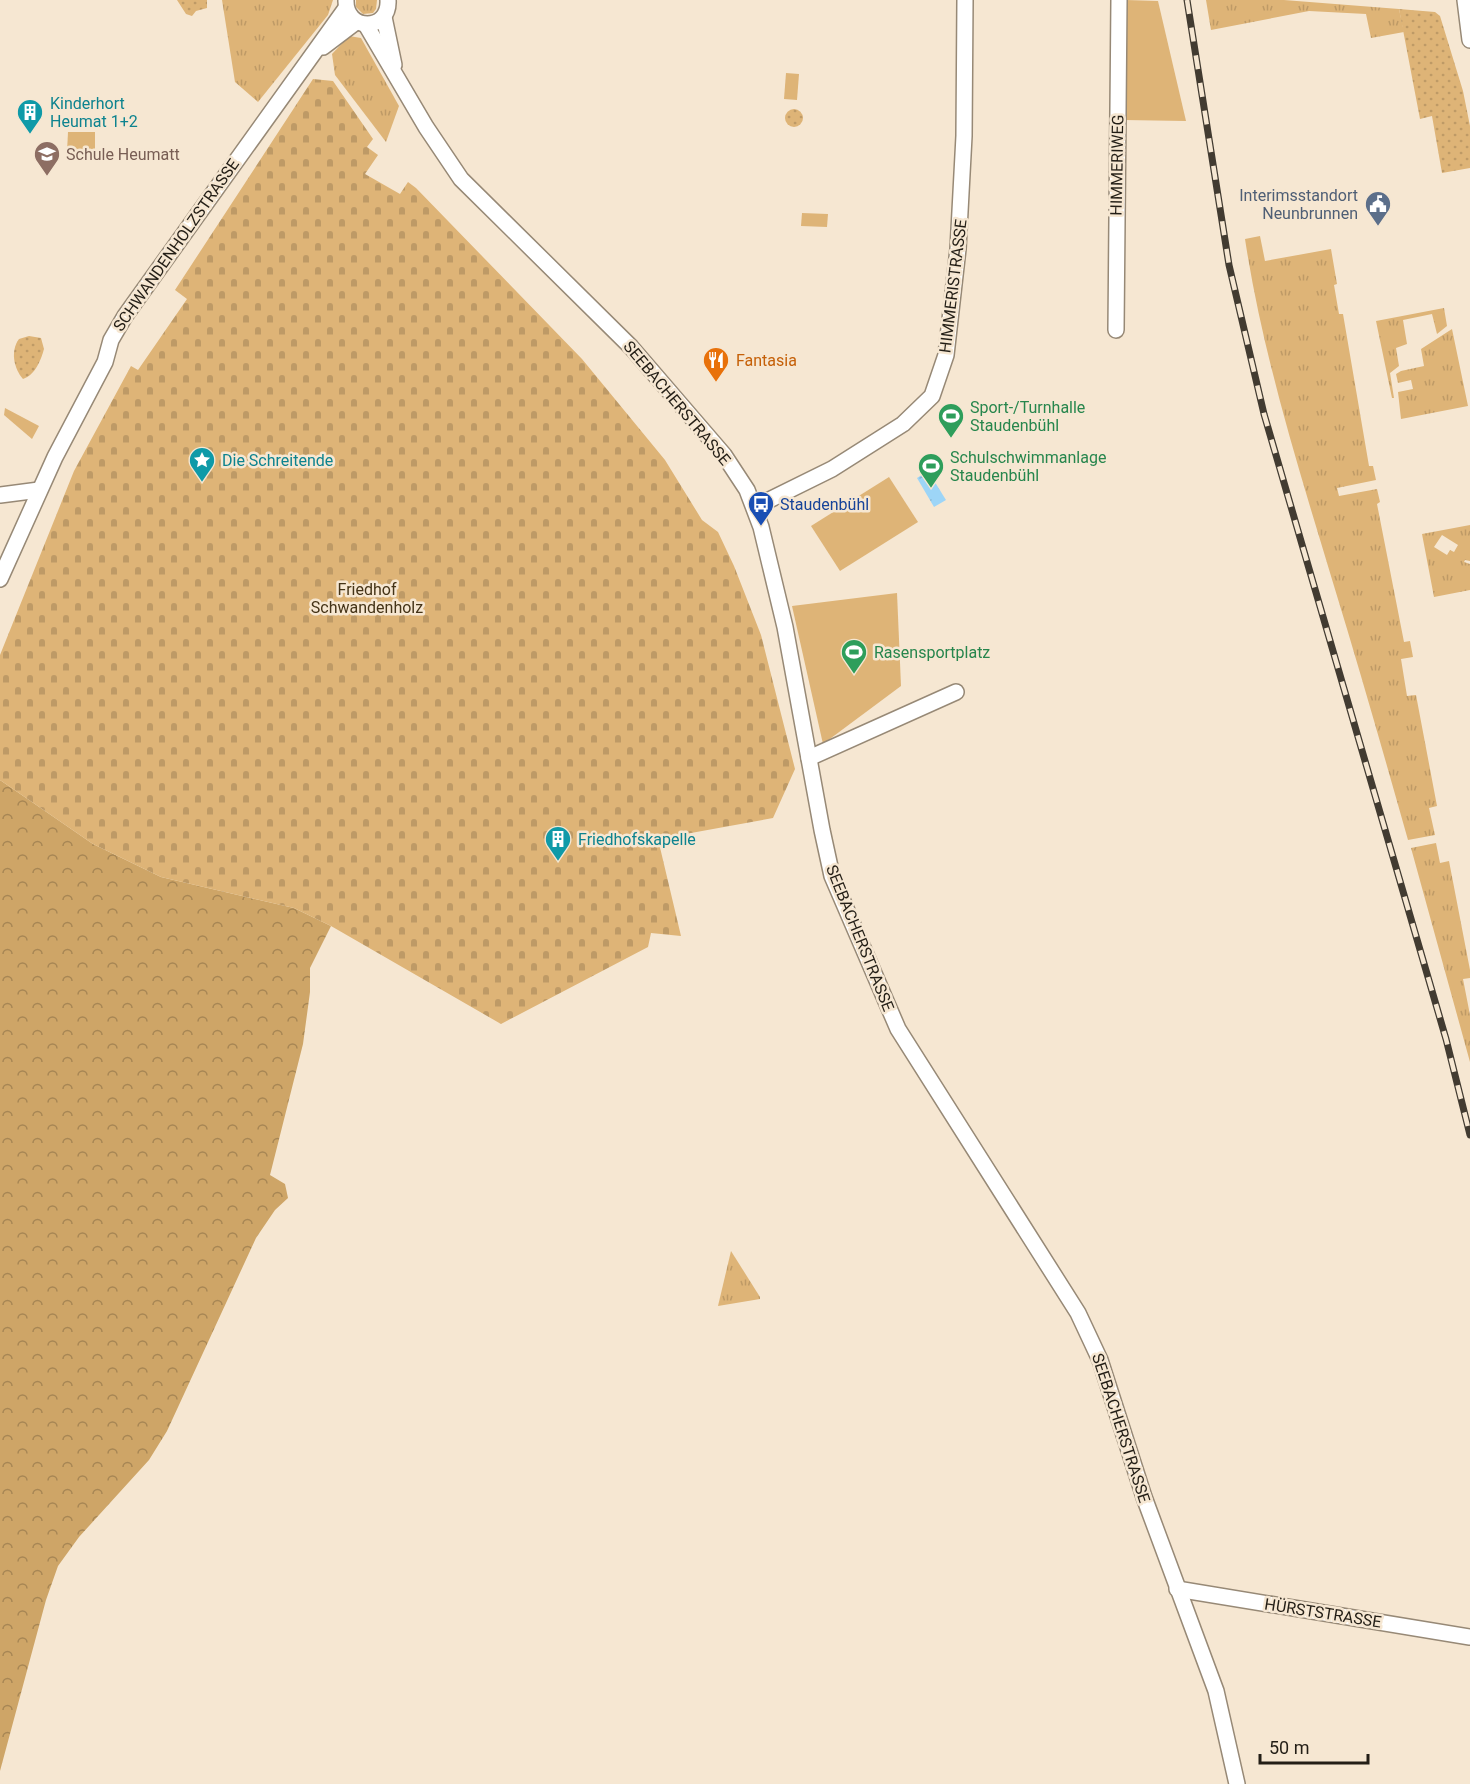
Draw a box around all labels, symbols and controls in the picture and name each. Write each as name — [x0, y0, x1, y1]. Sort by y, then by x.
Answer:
place label: Kinderhort Heumat 1+2 — [50, 94, 138, 131]
building icon: Kinderhort Heumat 1+2 — [15, 97, 45, 135]
street label: HIMMERIWEG — [1107, 114, 1127, 216]
school or university icon: Schule Heumatt — [32, 139, 62, 177]
place label: Schule Heumatt — [66, 145, 180, 164]
street label: SCHWANDENHOLZSTRASSE — [109, 155, 243, 335]
place label: Interimsstandort Neunbrunnen — [1239, 186, 1358, 223]
public building icon: Interimsstandort Neunbrunnen — [1363, 189, 1393, 227]
street label: HIMMERISTRASSE — [935, 218, 971, 354]
street label: SEEBACHERSTRASSE — [620, 337, 734, 469]
restaurant icon: Fantasia — [701, 345, 731, 383]
place label: Fantasia — [736, 351, 797, 370]
place label: Sport-/Turnhalle Staudenbühl — [970, 398, 1085, 435]
sports icon: Sport-/Turnhalle Staudenbühl — [936, 401, 966, 439]
place icon: Die Schreitende — [187, 445, 217, 483]
place label: Schulschwimmanlage Staudenbühl — [950, 448, 1106, 485]
place label: Die Schreitende — [222, 451, 333, 470]
sports icon: Schulschwimmanlage Staudenbühl — [916, 451, 946, 489]
bus stop icon: Staudenbühl — [746, 489, 776, 527]
place label: Staudenbühl — [780, 495, 869, 514]
park label: Friedhof Schwandenholz — [311, 580, 423, 617]
sports icon: Rasensportplatz — [839, 637, 869, 675]
place label: Rasensportplatz — [874, 643, 990, 662]
building icon: Friedhofskapelle — [543, 824, 573, 862]
place label: Friedhofskapelle — [578, 830, 696, 849]
street label: SEEBACHERSTRASSE — [822, 862, 898, 1014]
street label: SEEBACHERSTRASSE — [1088, 1351, 1154, 1505]
street label: HÜRSTSTRASSE — [1263, 1594, 1383, 1632]
scale bar — [1260, 1727, 1368, 1765]
text: 50 m — [1269, 1737, 1309, 1758]

